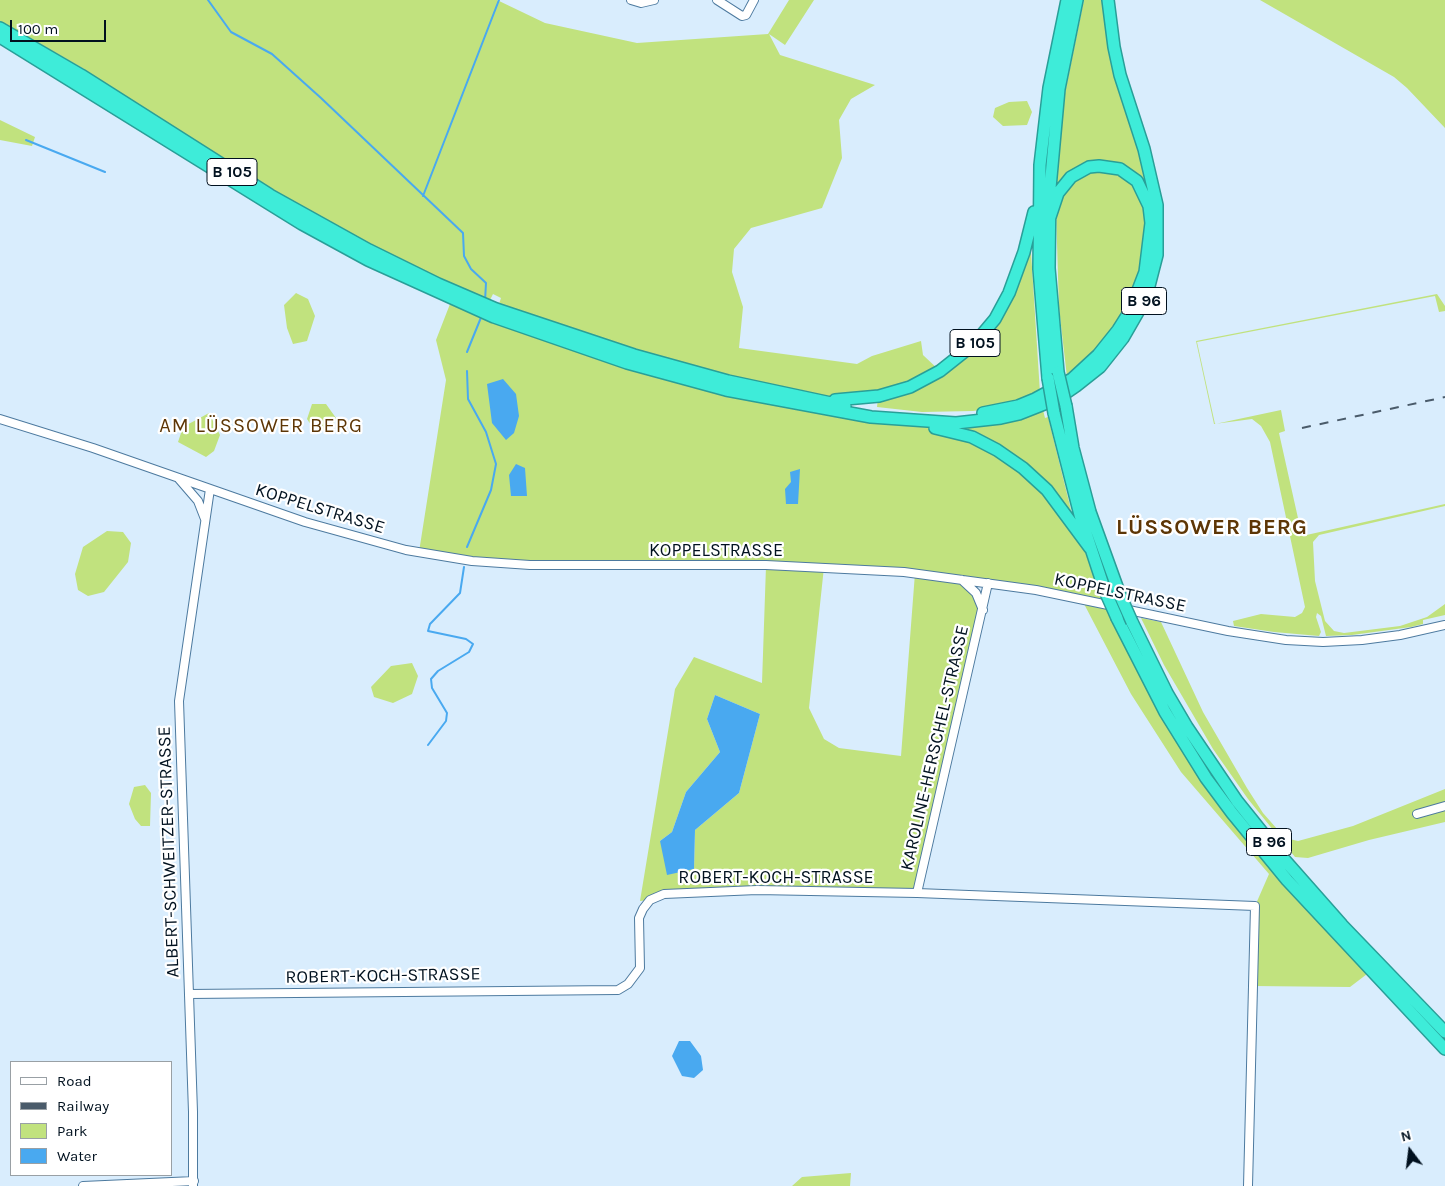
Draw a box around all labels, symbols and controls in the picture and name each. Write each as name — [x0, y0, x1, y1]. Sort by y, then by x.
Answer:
scale bar — [12, 10, 109, 42]
text: 100 m — [18, 20, 58, 38]
road number: B 105 — [207, 158, 257, 186]
road number: B 96 — [1122, 288, 1166, 314]
road number: B 105 — [950, 329, 1000, 356]
district label: AM LÜSSOWER BERG — [157, 414, 365, 438]
street label: KOPPELSTRASSE — [253, 479, 387, 539]
district label: LÜSSOWER BERG — [1114, 515, 1310, 541]
street label: KOPPELSTRASSE — [649, 540, 783, 562]
street label: KOPPELSTRASSE — [1052, 568, 1188, 618]
street label: KAROLINE-HERSCHEL-STRASSE — [896, 623, 974, 873]
street label: ALBERT-SCHWEITZER-STRASSE — [154, 726, 184, 978]
road number: B 96 — [1246, 829, 1292, 856]
street label: ROBERT-KOCH-STRASSE — [678, 867, 874, 889]
street label: ROBERT-KOCH-STRASSE — [285, 963, 481, 989]
legend — [10, 1061, 172, 1176]
text: Road — [57, 1072, 92, 1090]
text: Railway — [57, 1097, 109, 1115]
text: Park — [57, 1122, 87, 1140]
north arrow — [1385, 1126, 1435, 1176]
text: N — [1399, 1127, 1413, 1146]
text: Water — [57, 1147, 97, 1165]

